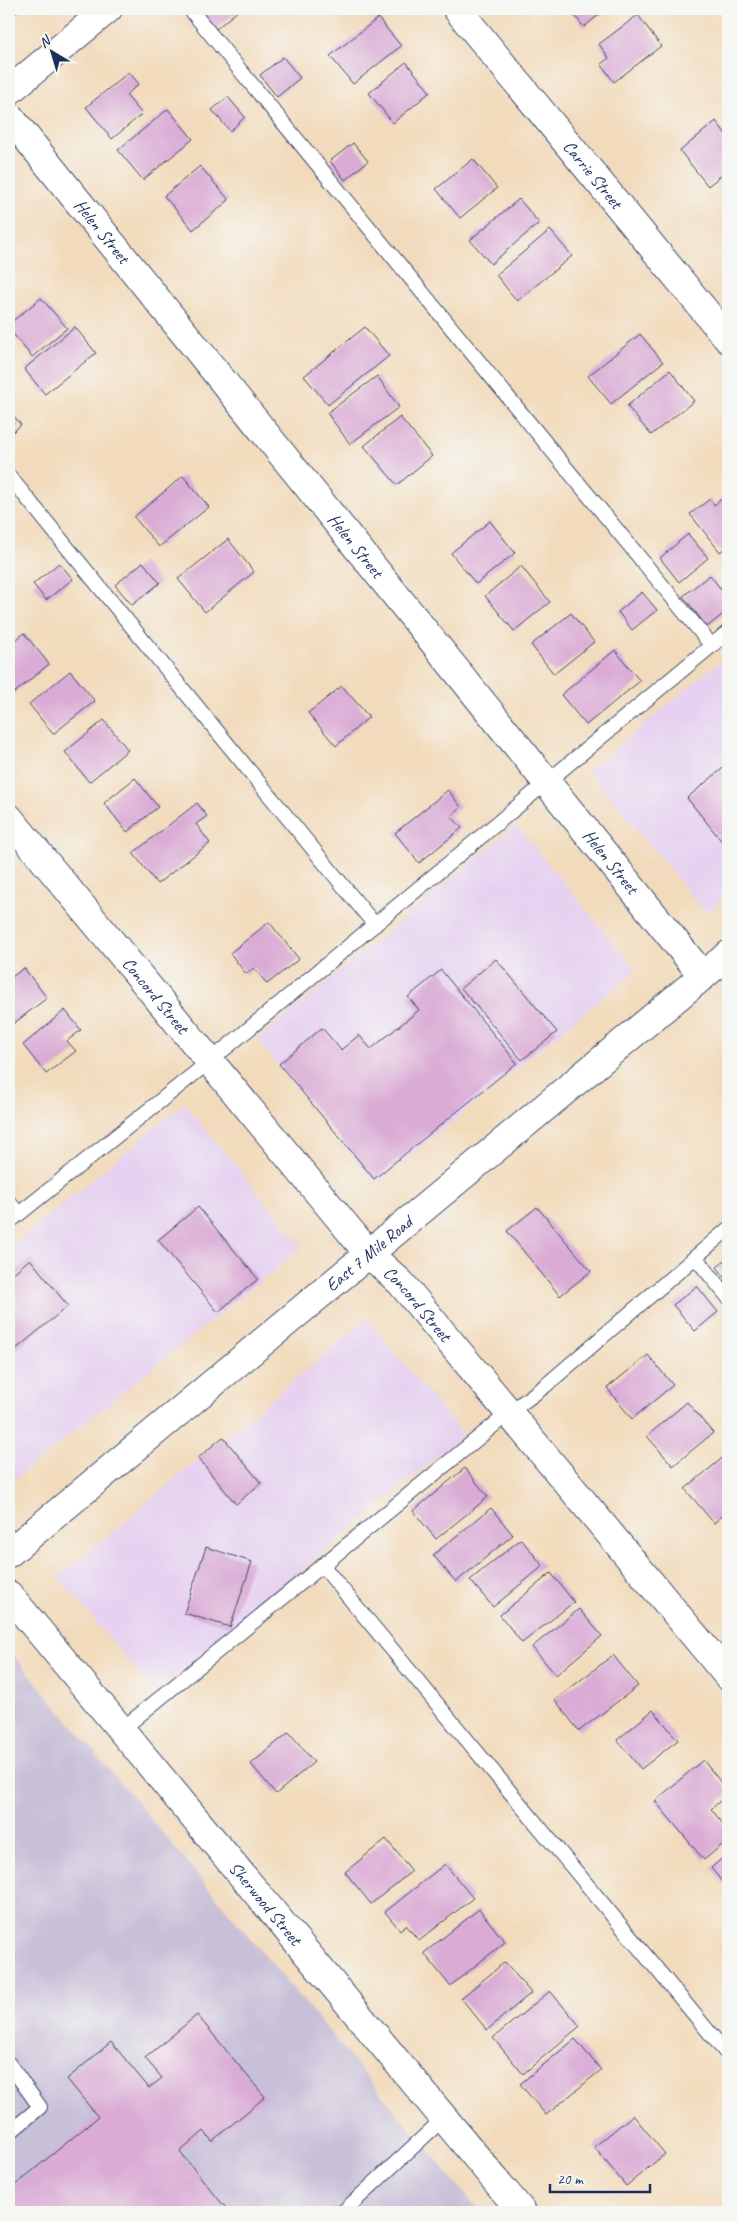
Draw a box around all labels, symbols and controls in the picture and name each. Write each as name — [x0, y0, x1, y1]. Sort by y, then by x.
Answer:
north arrow — [28, 28, 78, 78]
text: N — [36, 31, 55, 52]
street label: Carrie Street — [558, 136, 629, 215]
street label: Helen Street — [69, 195, 136, 269]
street label: Helen Street — [323, 509, 389, 584]
street label: Helen Street — [578, 825, 644, 900]
street label: Concord Street — [118, 953, 195, 1040]
street label: East 7 Mile Road — [321, 1209, 419, 1296]
street label: Concord Street — [379, 1262, 457, 1347]
street label: Sherwood Street — [224, 1857, 308, 1951]
scale bar — [550, 2161, 650, 2193]
text: 20 m — [557, 2170, 584, 2189]

